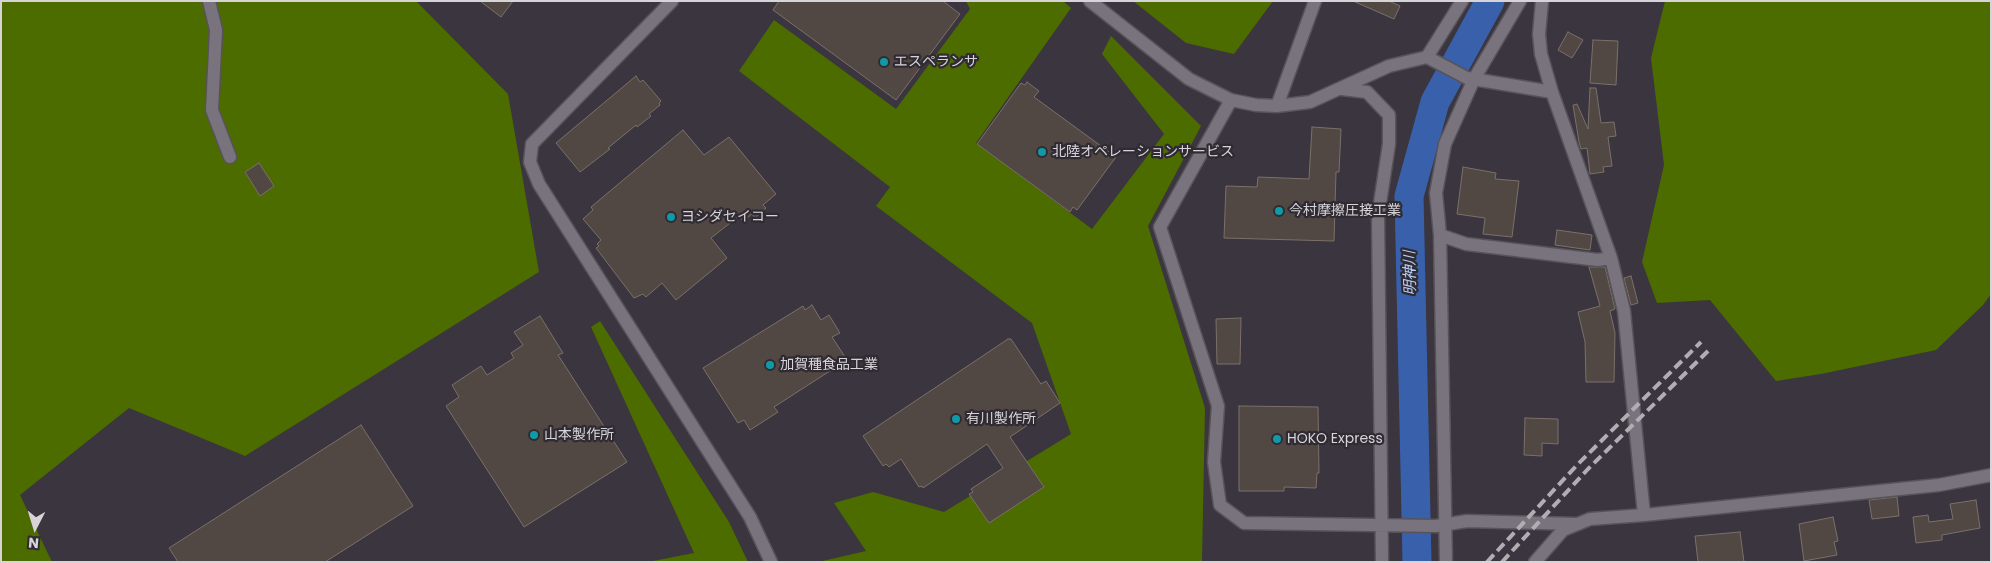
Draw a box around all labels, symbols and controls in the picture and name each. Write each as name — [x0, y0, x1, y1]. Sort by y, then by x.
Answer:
place label: エスペランサ — [894, 54, 978, 70]
marker: エスペランサ — [878, 56, 890, 68]
place label: 北陸オペレーションサービス — [1052, 144, 1234, 160]
marker: 北陸オペレーションサービス — [1036, 146, 1048, 158]
place label: 今村摩擦圧接工業 — [1289, 203, 1401, 219]
marker: 今村摩擦圧接工業 — [1273, 205, 1285, 217]
place label: ヨシダセイコー — [681, 209, 779, 225]
marker: ヨシダセイコー — [665, 211, 677, 223]
water label: 明神川 — [1402, 250, 1420, 296]
place label: 加賀種食品工業 — [780, 357, 878, 373]
marker: 加賀種食品工業 — [764, 359, 776, 371]
place label: 有川製作所 — [966, 411, 1036, 427]
marker: 有川製作所 — [950, 413, 962, 425]
place label: 山本製作所 — [544, 427, 614, 443]
marker: 山本製作所 — [528, 429, 540, 441]
place label: HOKO Express — [1287, 431, 1383, 447]
marker: HOKO Express — [1271, 433, 1283, 445]
north arrow — [10, 503, 60, 553]
text: N — [28, 533, 40, 553]

